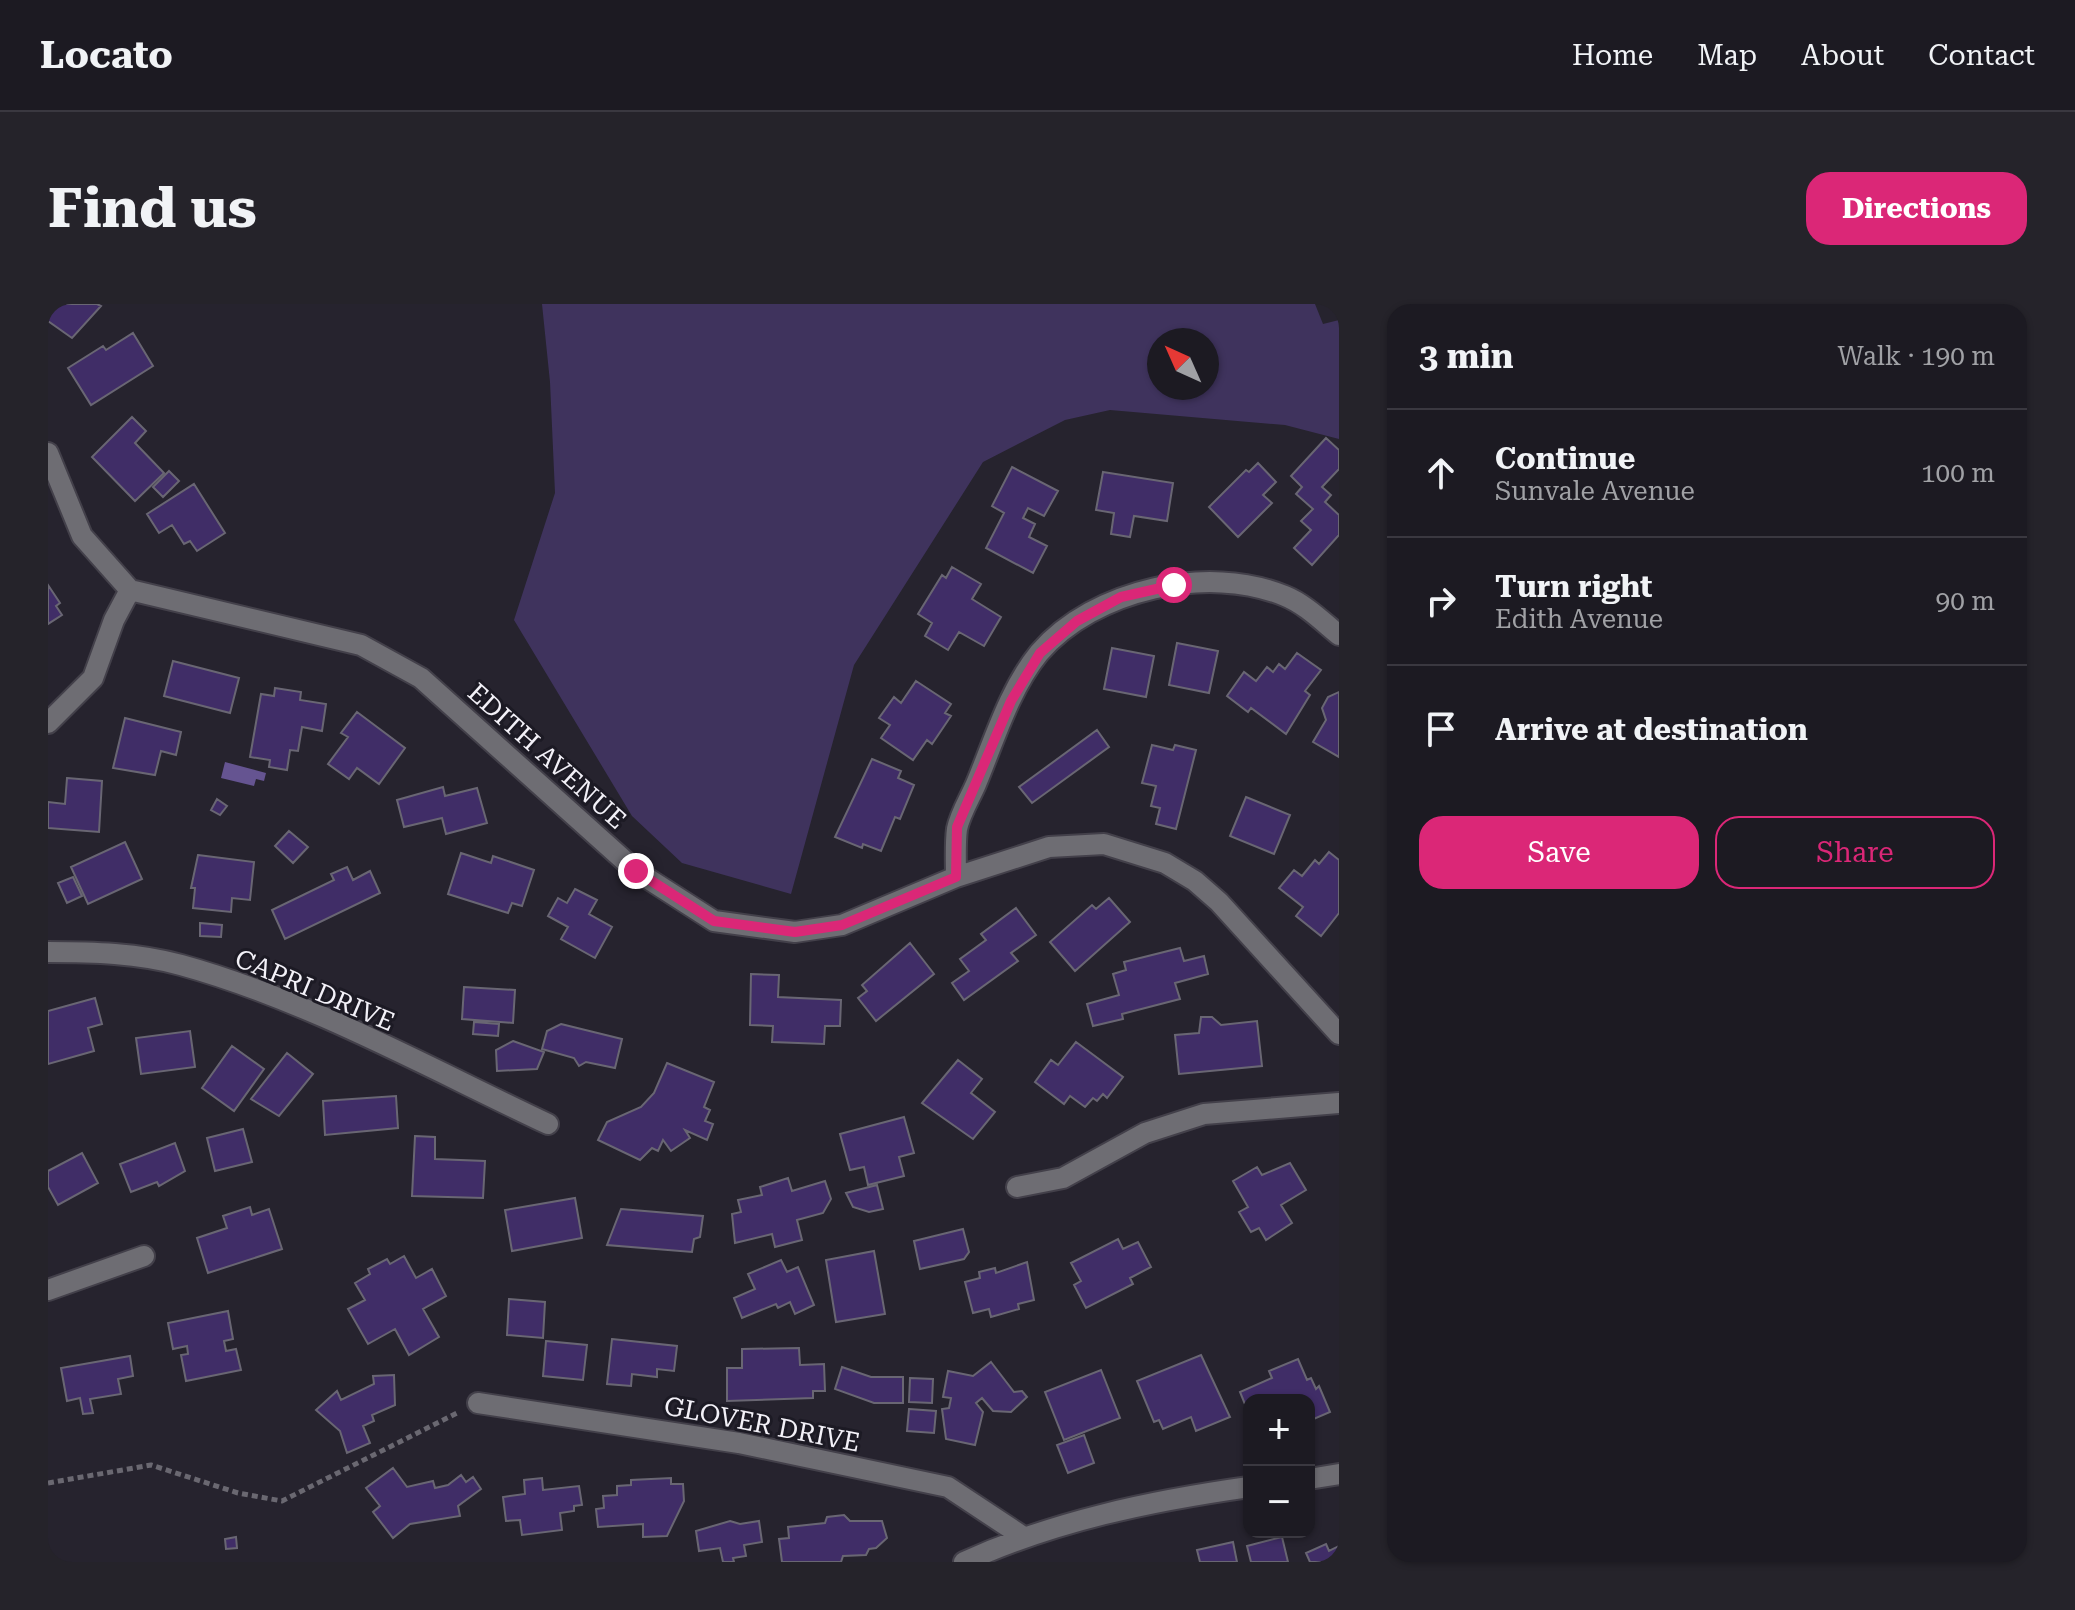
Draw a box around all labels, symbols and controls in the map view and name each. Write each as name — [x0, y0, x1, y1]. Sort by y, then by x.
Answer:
text: Locato — [40, 33, 173, 77]
text: Home — [1572, 39, 1653, 72]
text: Map — [1697, 39, 1757, 72]
text: About — [1801, 39, 1884, 72]
text: Contact — [1928, 39, 2035, 72]
button: Directions — [1806, 172, 2027, 245]
text: Find us — [48, 175, 257, 241]
north arrow — [1147, 328, 1219, 400]
text: 3 min — [1419, 336, 1514, 376]
text: Walk · 190 m — [1837, 341, 1995, 371]
text: Continue — [1495, 441, 1635, 476]
icon: ahead — [1419, 451, 1463, 495]
text: 100 m — [1921, 458, 1995, 488]
text: Sunvale Avenue — [1495, 476, 1695, 506]
route start — [1156, 567, 1192, 603]
text: Turn right — [1495, 569, 1652, 604]
icon: right — [1419, 579, 1463, 623]
text: 90 m — [1936, 586, 1995, 616]
text: Edith Avenue — [1495, 604, 1663, 634]
street label: EDITH AVENUE — [462, 677, 632, 835]
icon: arrive — [1419, 707, 1463, 751]
text: Arrive at destination — [1495, 712, 1808, 747]
button: Save — [1419, 816, 1699, 889]
button: Share — [1715, 816, 1995, 889]
route end — [618, 853, 654, 889]
street label: CAPRI DRIVE — [231, 943, 399, 1037]
street label: GLOVER DRIVE — [662, 1390, 862, 1458]
map controls — [1243, 1394, 1315, 1538]
button: + — [1243, 1394, 1315, 1466]
button: − — [1243, 1466, 1315, 1538]

